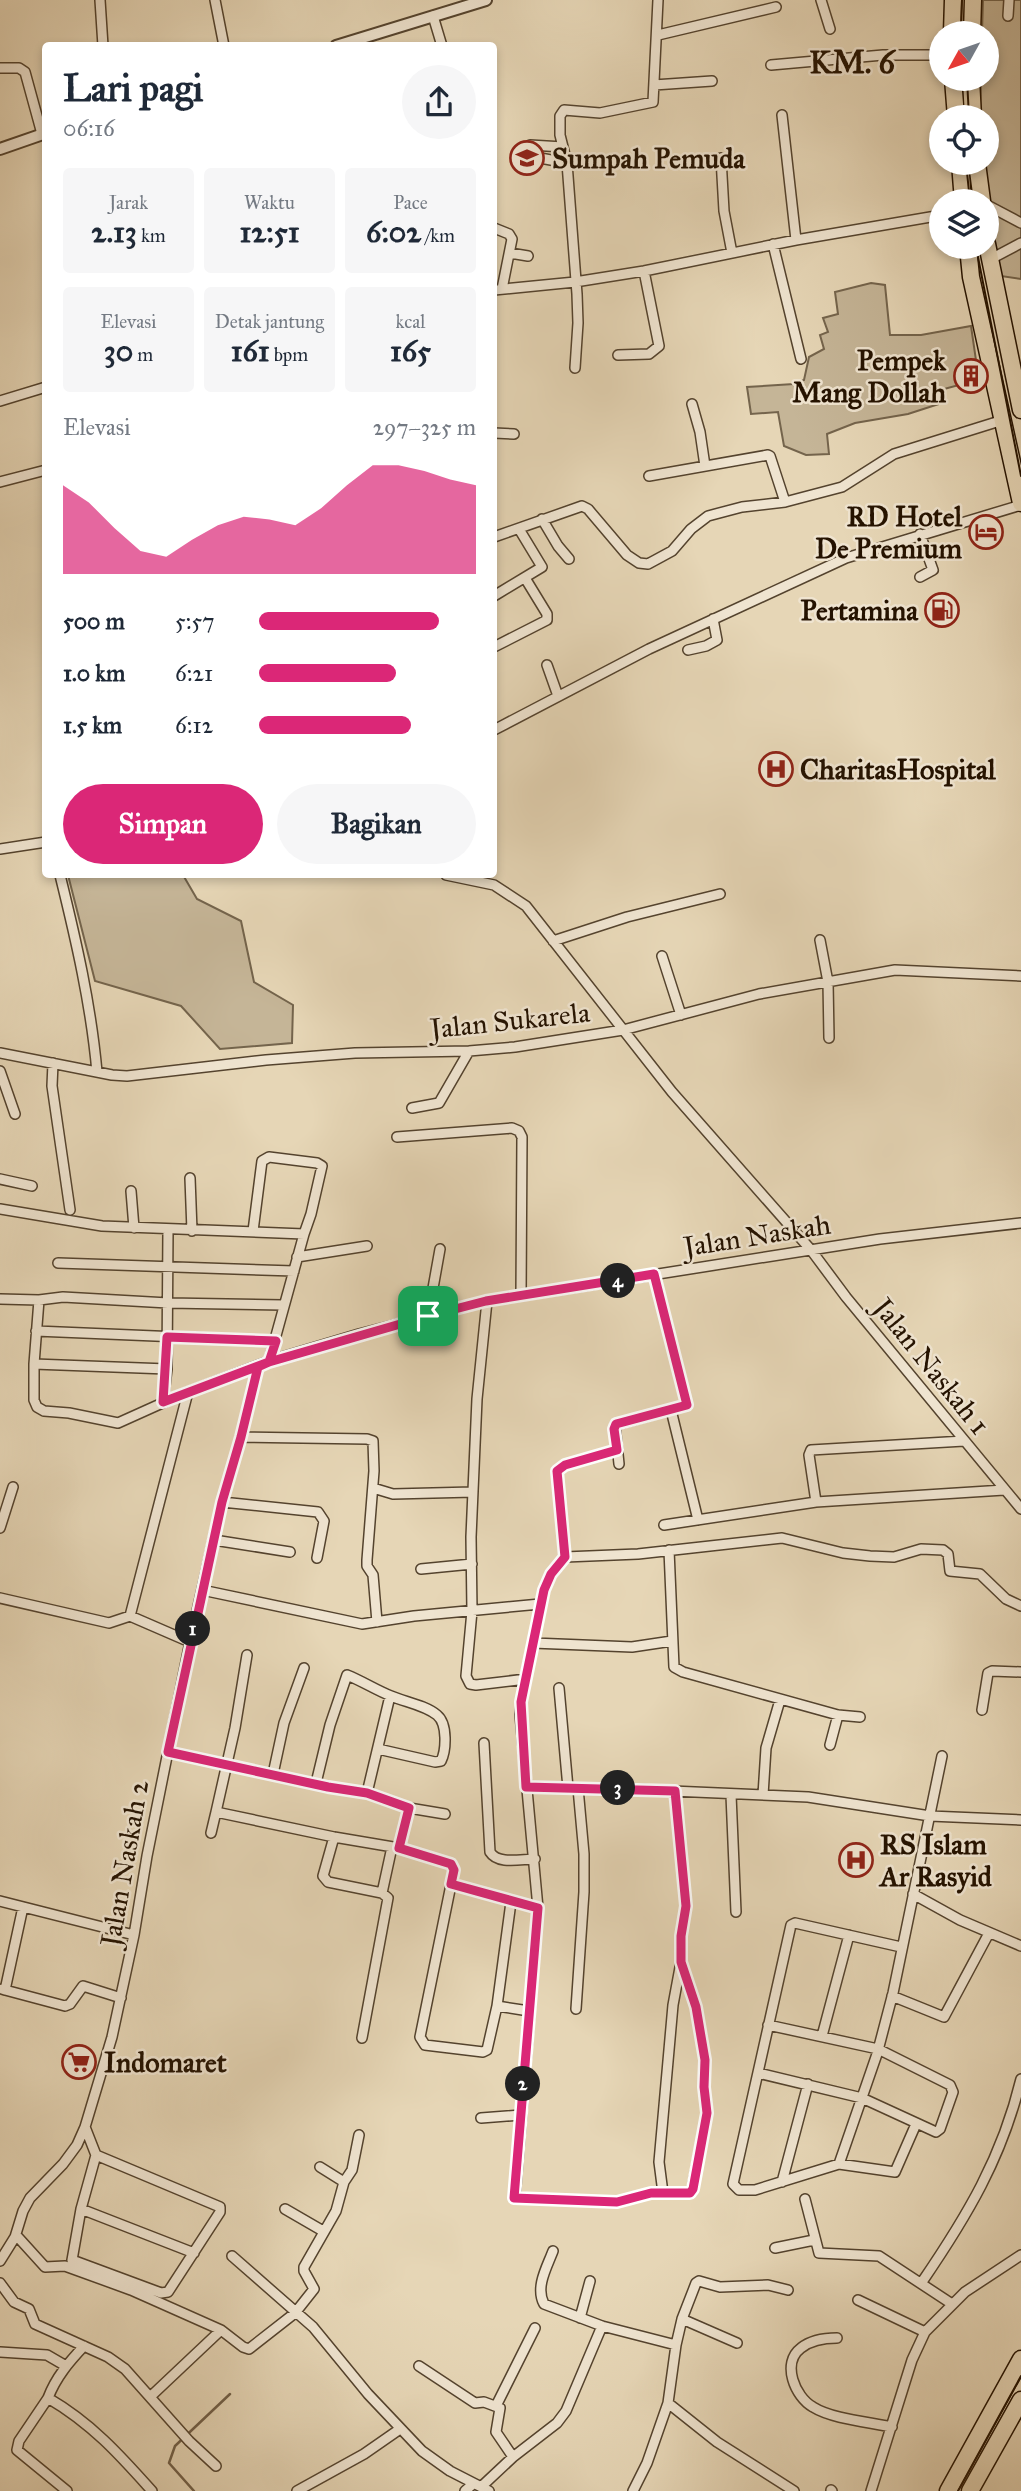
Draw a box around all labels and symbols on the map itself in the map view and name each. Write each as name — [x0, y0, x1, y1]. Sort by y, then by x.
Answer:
north arrow — [929, 21, 999, 91]
district label: KM. 6 — [809, 43, 896, 82]
school or university icon: Sumpah Pemuda — [508, 139, 546, 177]
place label: Sumpah Pemuda — [552, 141, 746, 176]
place label: Pempek Mang Dollah — [792, 343, 947, 410]
building icon: Pempek Mang Dollah — [952, 357, 990, 395]
place label: RD Hotel De Premium — [815, 499, 962, 566]
hotel icon: RD Hotel De Premium — [967, 513, 1005, 551]
fuel station icon: Pertamina — [923, 591, 961, 629]
place label: Pertamina — [801, 593, 919, 628]
hospital icon: CharitasHospital — [757, 750, 795, 788]
place label: CharitasHospital — [800, 752, 996, 787]
street label: Jalan Sukarela — [426, 995, 592, 1047]
street label: Jalan Naskah — [678, 1207, 834, 1265]
pin: 4 — [600, 1264, 636, 1298]
pin — [398, 1286, 458, 1346]
street label: Jalan Naskah 1 — [864, 1289, 997, 1442]
pin: 1 — [176, 1612, 210, 1646]
pin: 3 — [600, 1770, 636, 1806]
street label: Jalan Naskah 2 — [92, 1777, 156, 1952]
place label: RS Islam Ar Rasyid — [878, 1827, 993, 1894]
hospital icon: RS Islam Ar Rasyid — [837, 1841, 875, 1879]
supermarket icon: Indomaret — [60, 2043, 98, 2081]
place label: Indomaret — [104, 2045, 227, 2080]
pin: 2 — [505, 2066, 540, 2102]

